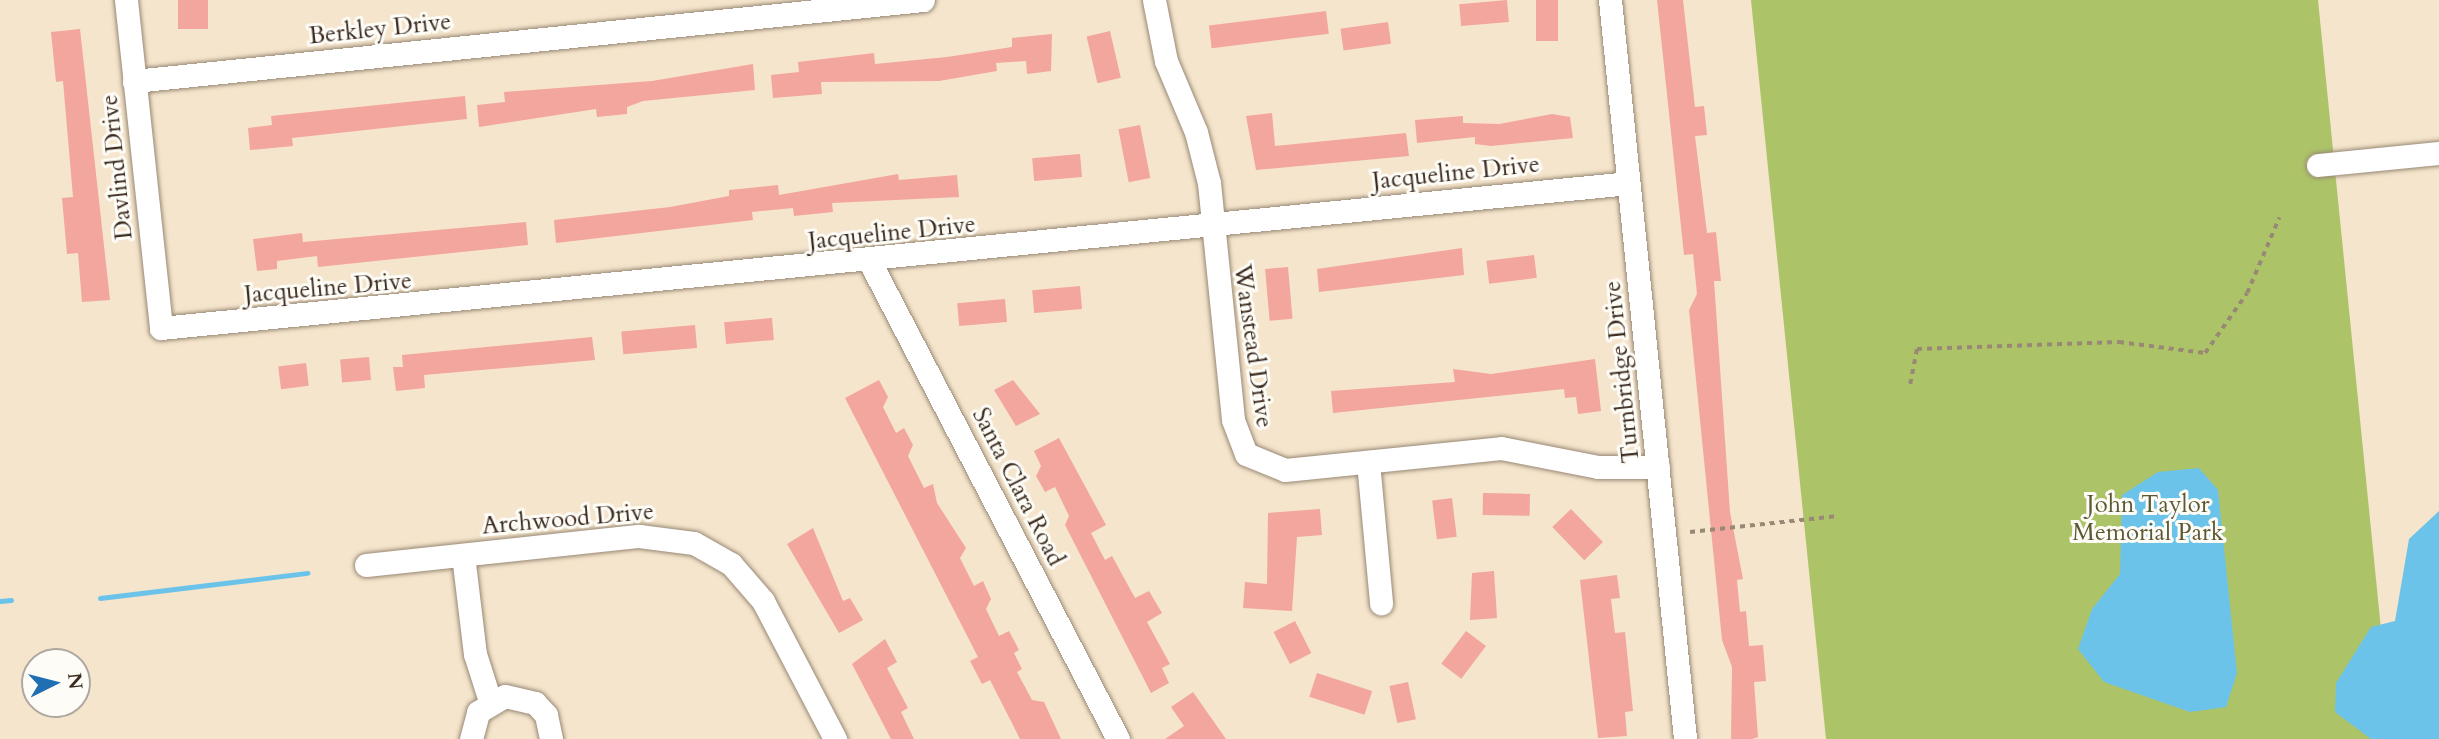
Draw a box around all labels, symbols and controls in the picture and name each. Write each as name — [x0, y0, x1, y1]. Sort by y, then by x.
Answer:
street label: Berkley Drive — [307, 7, 453, 51]
street label: Davlind Drive — [95, 93, 139, 241]
street label: Jacqueline Drive — [1371, 150, 1541, 196]
street label: Jacqueline Drive — [807, 210, 977, 256]
street label: Wanstead Drive — [1227, 262, 1279, 430]
street label: Jacqueline Drive — [243, 266, 413, 310]
street label: Turnbridge Drive — [1598, 279, 1646, 465]
street label: Santa Clara Road — [966, 403, 1070, 571]
park label: John Taylor Memorial Park — [2072, 491, 2224, 547]
street label: Archwood Drive — [481, 497, 655, 541]
north arrow — [21, 648, 91, 718]
text: N — [61, 671, 89, 691]

